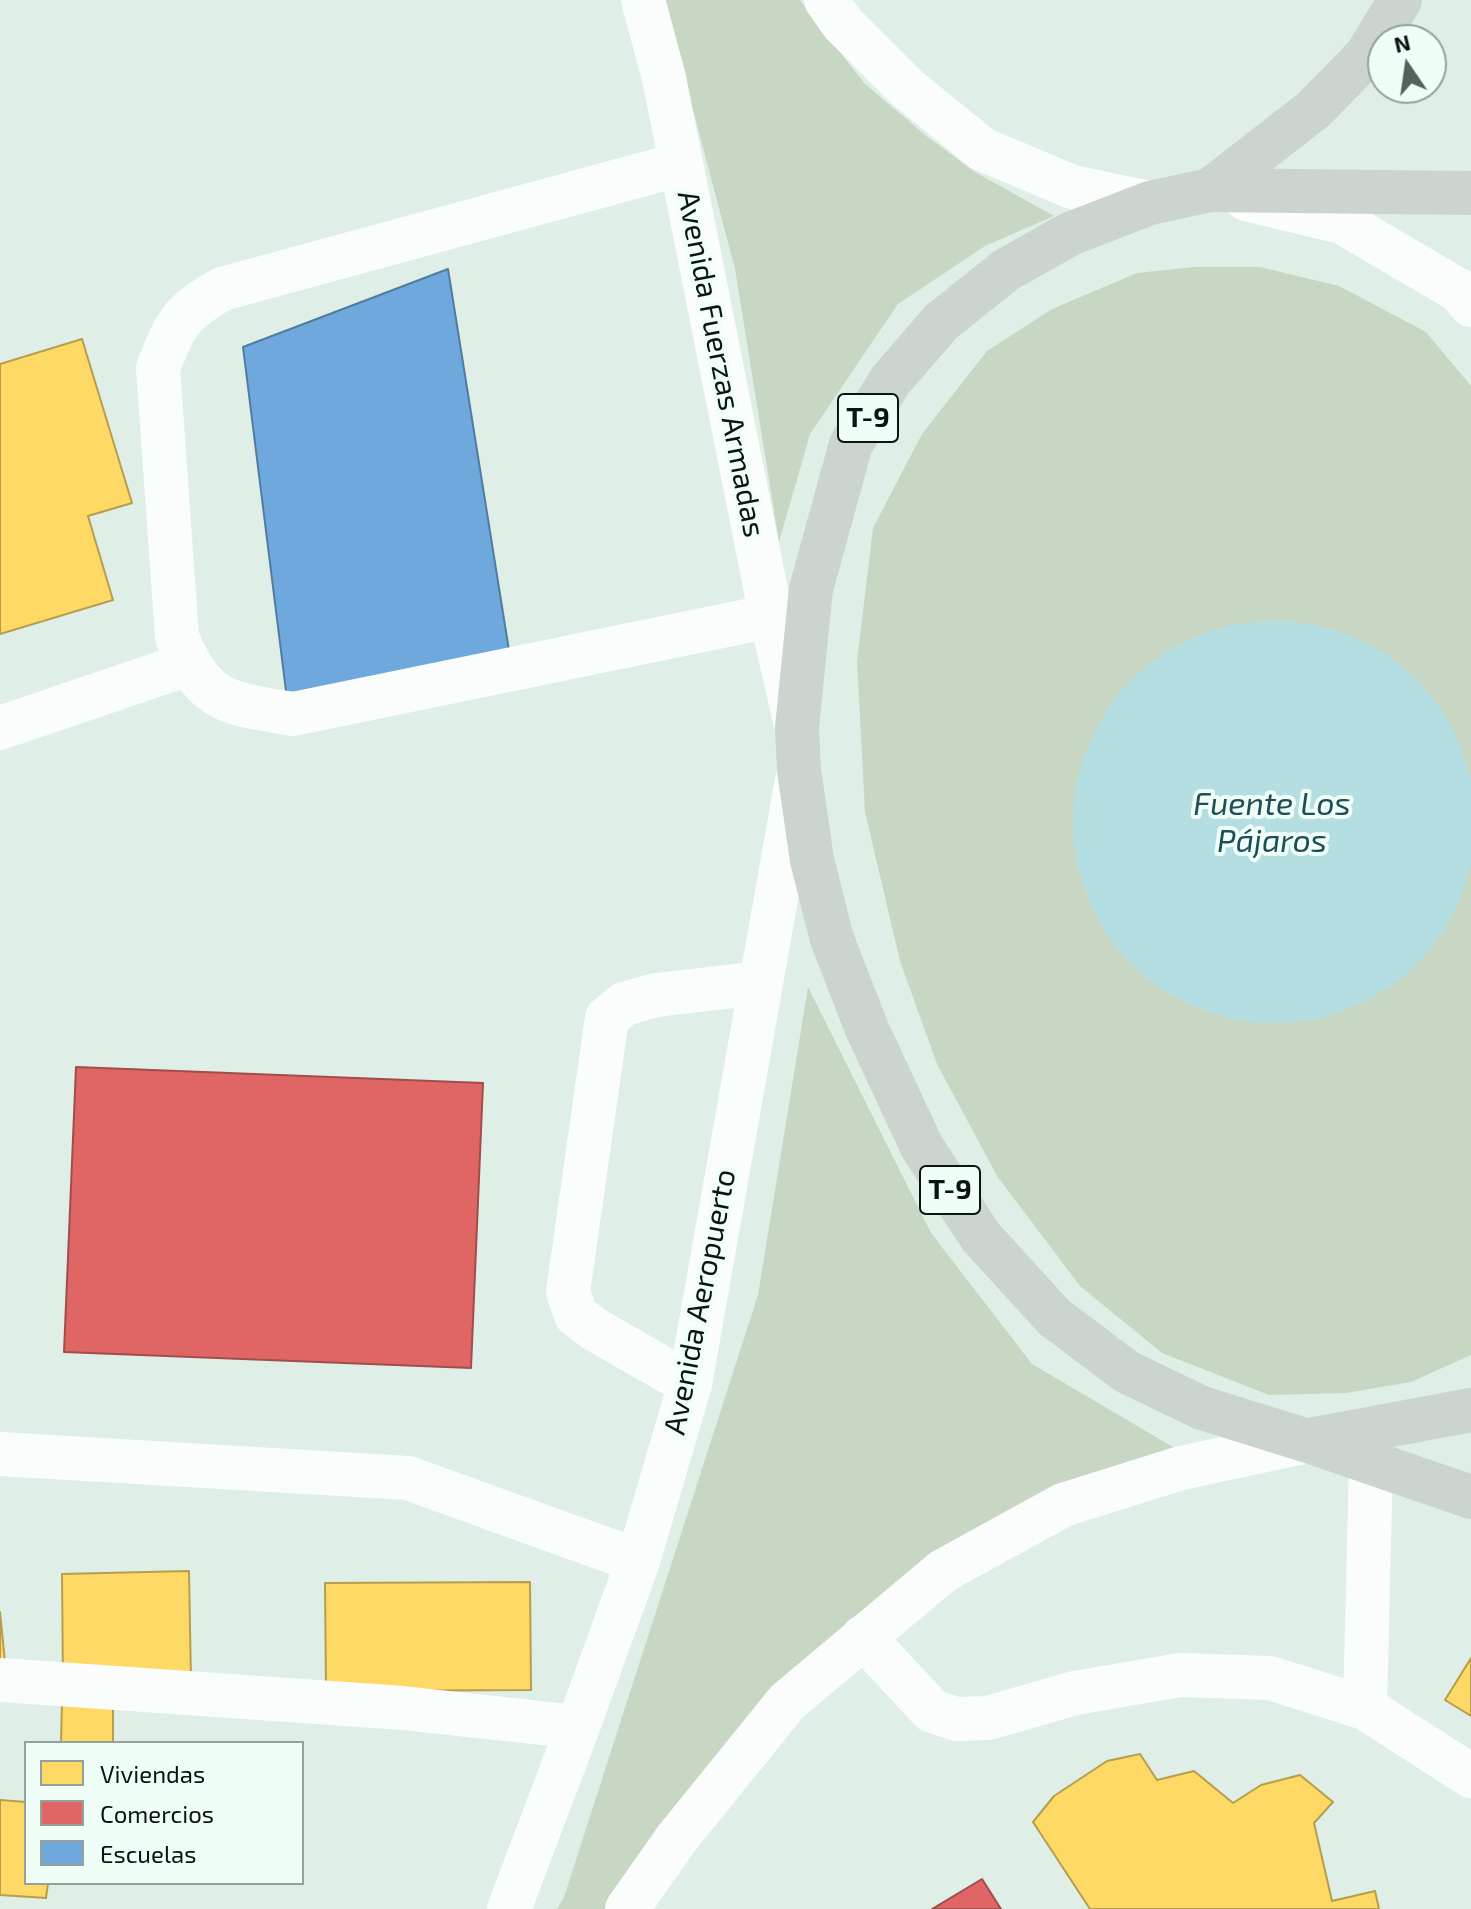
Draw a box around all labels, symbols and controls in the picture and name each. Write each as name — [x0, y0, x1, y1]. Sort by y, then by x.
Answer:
north arrow — [1367, 24, 1447, 104]
text: N — [1391, 28, 1413, 57]
street label: Avenida Fuerzas Armadas — [670, 188, 772, 540]
road number: T-9 — [838, 394, 898, 442]
water label: Fuente Los Pájaros — [1193, 785, 1351, 860]
street label: Avenida Aeropuerto — [657, 1166, 743, 1438]
road number: T-9 — [920, 1166, 980, 1214]
legend — [24, 1741, 304, 1885]
text: Viviendas — [100, 1759, 205, 1788]
text: Comercios — [100, 1799, 214, 1828]
text: Escuelas — [100, 1839, 196, 1868]

